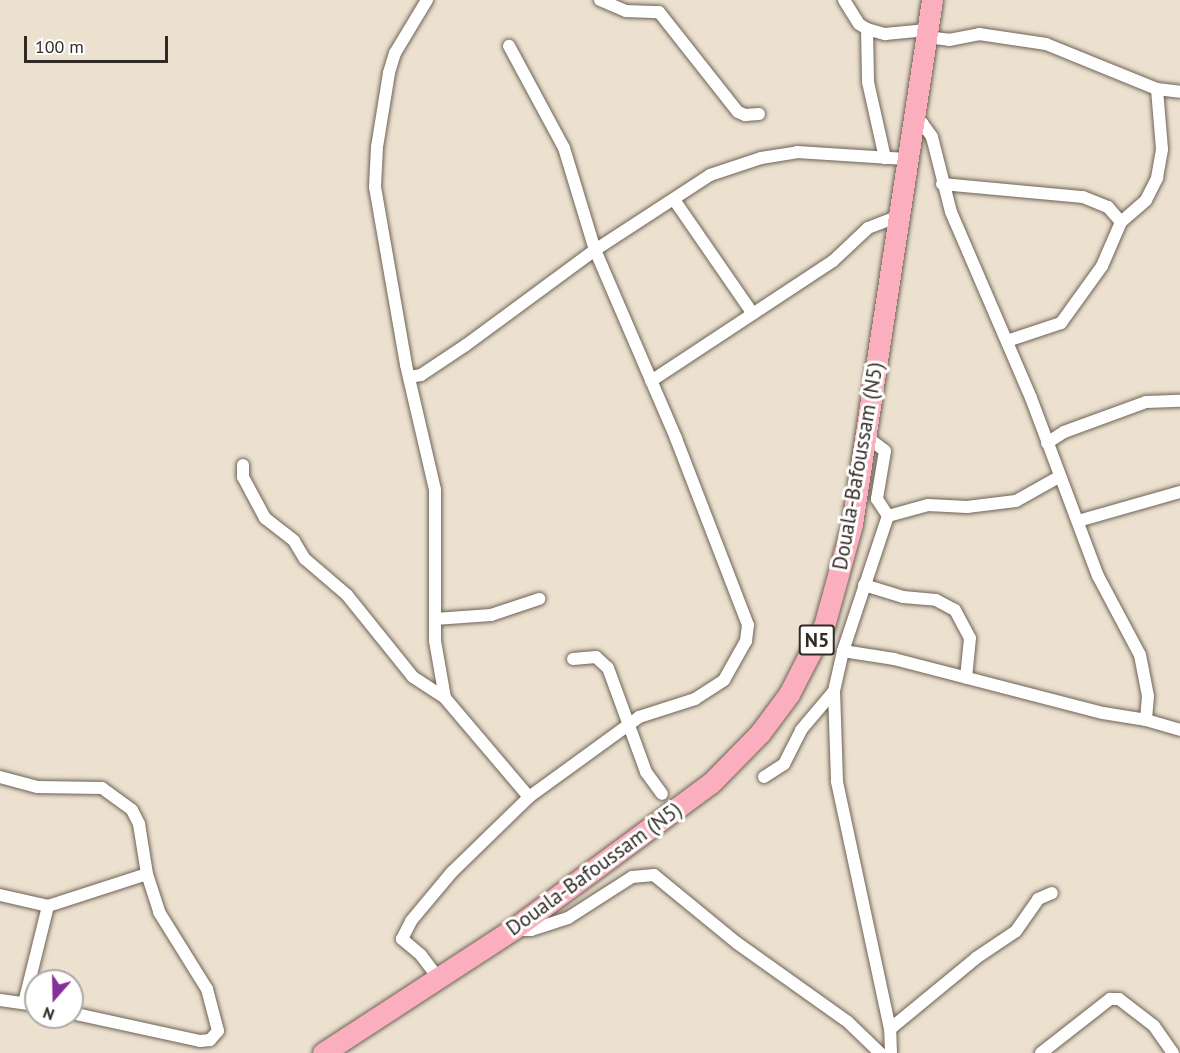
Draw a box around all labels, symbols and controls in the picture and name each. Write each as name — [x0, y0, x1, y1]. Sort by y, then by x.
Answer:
scale bar — [27, 24, 171, 62]
text: 100 m — [35, 35, 84, 58]
street label: Douala-Bafoussam (N5) — [827, 360, 889, 572]
road number: N5 — [798, 623, 836, 657]
street label: Douala-Bafoussam (N5) — [501, 797, 687, 941]
north arrow — [24, 969, 84, 1029]
text: N — [40, 1003, 57, 1025]

